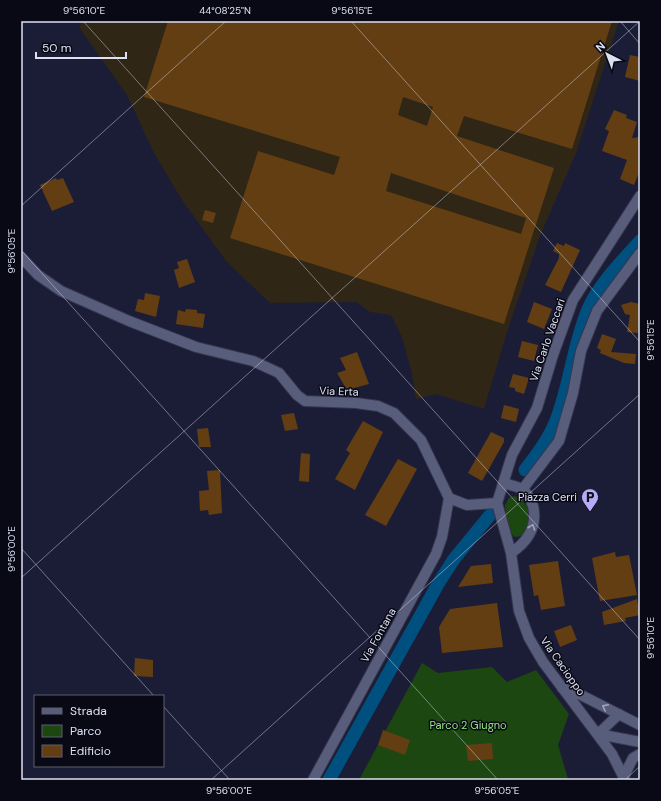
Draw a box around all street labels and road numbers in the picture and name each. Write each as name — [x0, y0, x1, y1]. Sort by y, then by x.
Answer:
street label: Via Carlo Vaccari — [526, 297, 568, 383]
street label: Via Erta — [319, 383, 359, 399]
street label: Via Fontana — [357, 605, 399, 665]
street label: Via Cacioppo — [538, 634, 588, 698]

